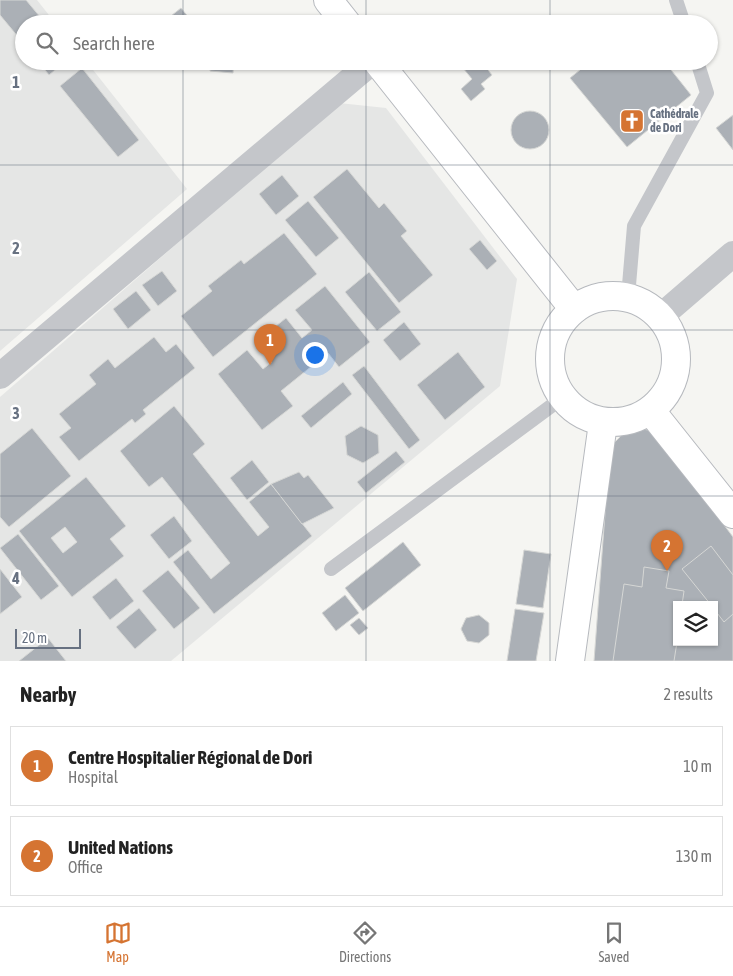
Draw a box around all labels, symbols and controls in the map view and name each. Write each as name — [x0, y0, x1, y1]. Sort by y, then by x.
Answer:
search box — [15, 15, 718, 70]
icon: search — [33, 29, 61, 57]
text: Search here — [73, 32, 155, 54]
text: 1 — [12, 73, 20, 91]
place label: Cathédrale de Dori — [650, 107, 699, 135]
church icon: Cathédrale de Dori — [619, 108, 645, 134]
text: 2 — [12, 239, 20, 257]
pin: 1 — [254, 324, 286, 365]
your location — [302, 342, 328, 368]
text: 3 — [12, 404, 20, 422]
pin: 2 — [651, 530, 683, 571]
text: 4 — [11, 569, 20, 587]
map controls — [673, 601, 718, 646]
button: layers — [673, 601, 718, 646]
scale bar — [15, 626, 81, 649]
text: 20 m — [22, 630, 47, 646]
text: Nearby — [20, 682, 76, 706]
text: 2 results — [663, 685, 713, 703]
text: Centre Hospitalier Régional de Dori — [68, 746, 312, 768]
text: 1 — [33, 757, 41, 775]
text: 10 m — [683, 757, 712, 775]
text: Hospital — [68, 768, 118, 786]
text: United Nations — [68, 836, 173, 858]
text: 2 — [33, 847, 41, 865]
text: 130 m — [676, 847, 712, 865]
text: Office — [68, 858, 103, 876]
tab: Map — [104, 919, 132, 965]
tab: Directions — [339, 919, 391, 965]
tab: Saved — [598, 919, 629, 965]

